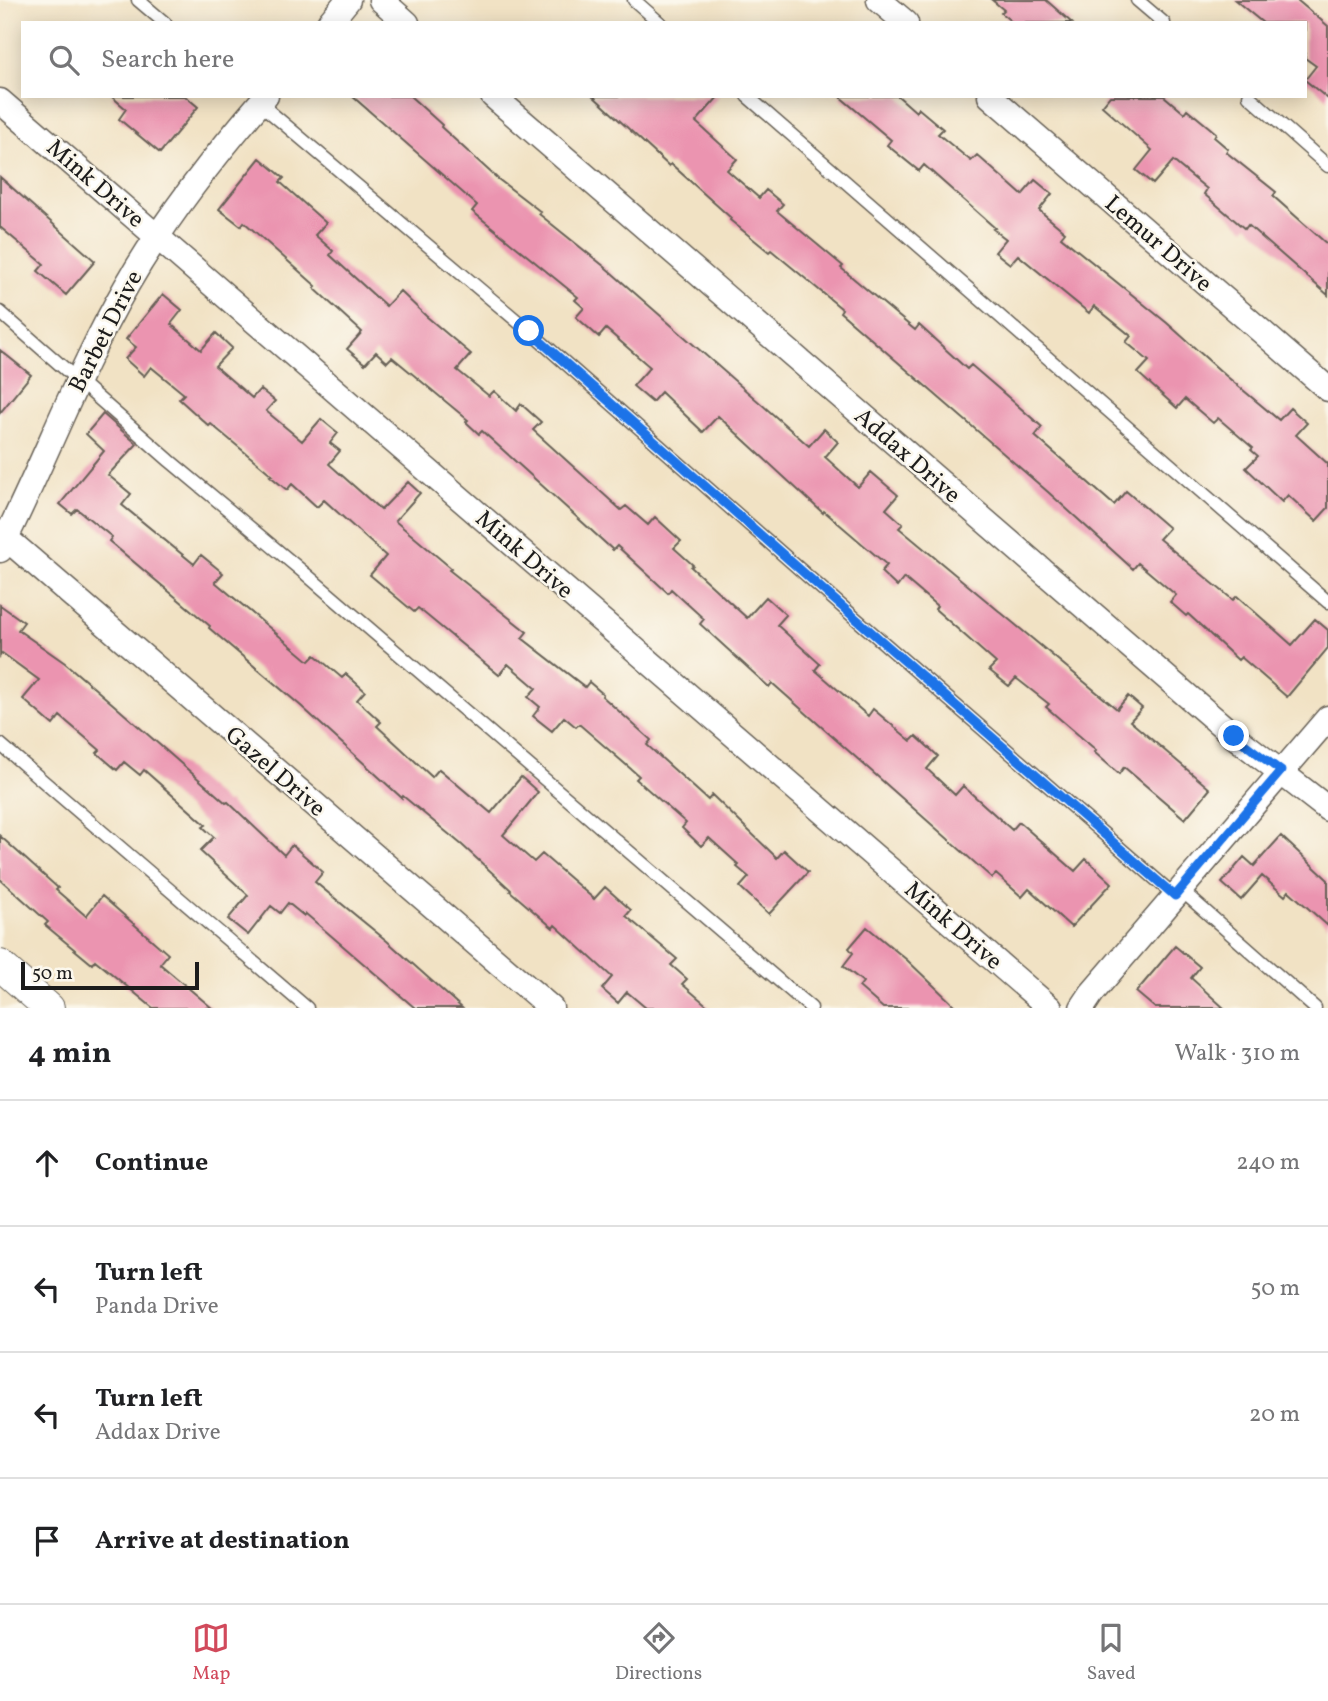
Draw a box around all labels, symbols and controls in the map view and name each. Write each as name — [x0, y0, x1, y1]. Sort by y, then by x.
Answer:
search box — [21, 21, 1307, 98]
icon: search — [45, 41, 83, 79]
text: Search here — [101, 42, 234, 78]
street label: Mink Drive — [38, 132, 151, 237]
street label: Lemur Drive — [1096, 188, 1219, 301]
street label: Barbet Drive — [61, 265, 152, 399]
route start — [513, 315, 544, 346]
street label: Addax Drive — [846, 401, 967, 512]
street label: Mink Drive — [467, 503, 580, 608]
street label: Gazel Drive — [217, 719, 332, 826]
route end — [1218, 720, 1249, 751]
street label: Mink Drive — [896, 874, 1009, 979]
scale bar — [21, 959, 200, 991]
text: 50 m — [32, 961, 73, 987]
text: 4 min — [28, 1033, 112, 1075]
text: Walk · 310 m — [1174, 1038, 1300, 1070]
icon: ahead — [28, 1144, 66, 1182]
text: Continue — [95, 1145, 208, 1181]
text: 240 m — [1236, 1147, 1300, 1179]
text: Turn left — [95, 1255, 203, 1291]
icon: left — [28, 1270, 66, 1308]
text: 50 m — [1251, 1273, 1300, 1305]
text: Panda Drive — [95, 1291, 219, 1323]
text: Turn left — [95, 1381, 203, 1417]
icon: left — [28, 1396, 66, 1434]
text: 20 m — [1249, 1399, 1300, 1431]
text: Addax Drive — [95, 1417, 221, 1449]
icon: arrive — [28, 1522, 66, 1560]
text: Arrive at destination — [95, 1523, 350, 1559]
tab: Map — [192, 1619, 230, 1687]
tab: Directions — [615, 1619, 702, 1687]
tab: Saved — [1087, 1619, 1136, 1687]

